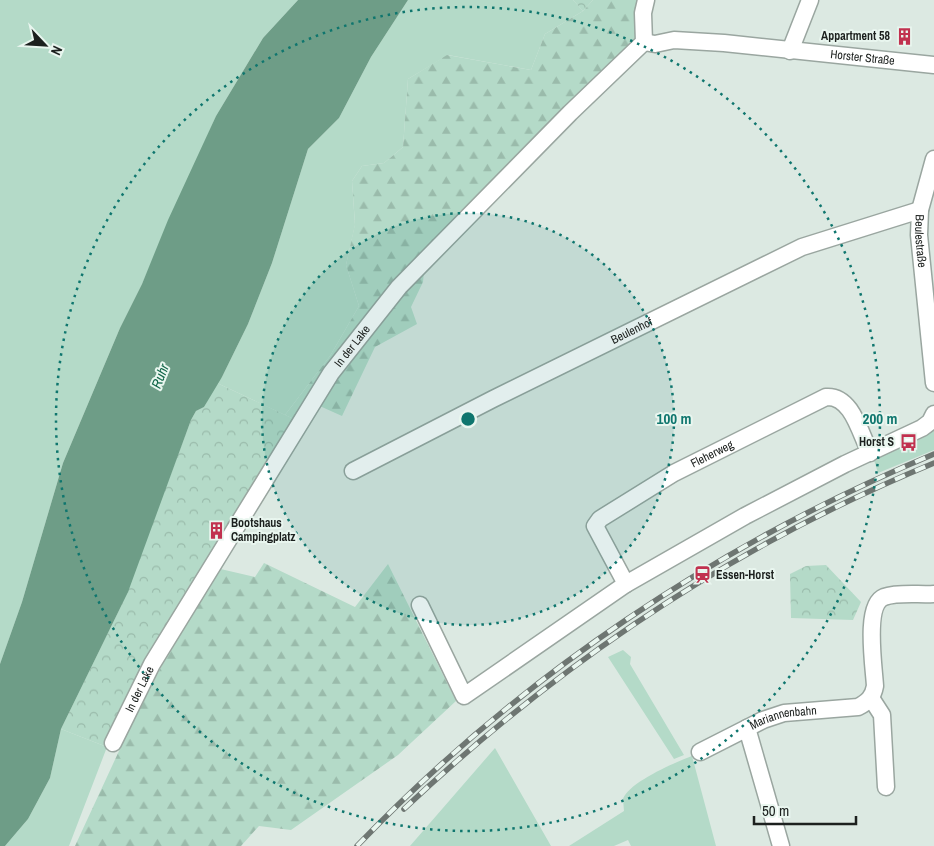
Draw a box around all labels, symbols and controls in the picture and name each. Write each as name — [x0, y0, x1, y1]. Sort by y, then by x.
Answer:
north arrow — [20, 20, 70, 70]
building icon: Appartment 58 — [894, 26, 914, 46]
place label: Appartment 58 — [821, 28, 891, 44]
text: N — [47, 43, 67, 58]
street label: Horster Straße — [830, 46, 896, 69]
street label: Beulestraße — [911, 214, 930, 268]
street label: Beulenhof — [608, 314, 655, 348]
street label: In der Lake — [331, 322, 374, 370]
water label: Ruhr — [147, 360, 173, 391]
text: 100 m — [657, 408, 691, 429]
text: 200 m — [863, 408, 897, 429]
centre of rings — [459, 410, 477, 428]
bus stop icon: Horst S — [898, 432, 918, 452]
place label: Horst S — [859, 434, 894, 450]
street label: Fleherweg — [688, 436, 737, 471]
place label: Bootshaus Campingplatz — [231, 515, 296, 545]
building icon: Bootshaus Campingplatz — [207, 520, 227, 540]
station icon: Essen-Horst — [692, 565, 712, 585]
place label: Essen-Horst — [716, 567, 775, 583]
street label: In der Lake — [121, 664, 158, 715]
street label: Mariannenbahn — [747, 702, 817, 734]
scale bar — [754, 794, 856, 826]
text: 50 m — [762, 800, 789, 821]

